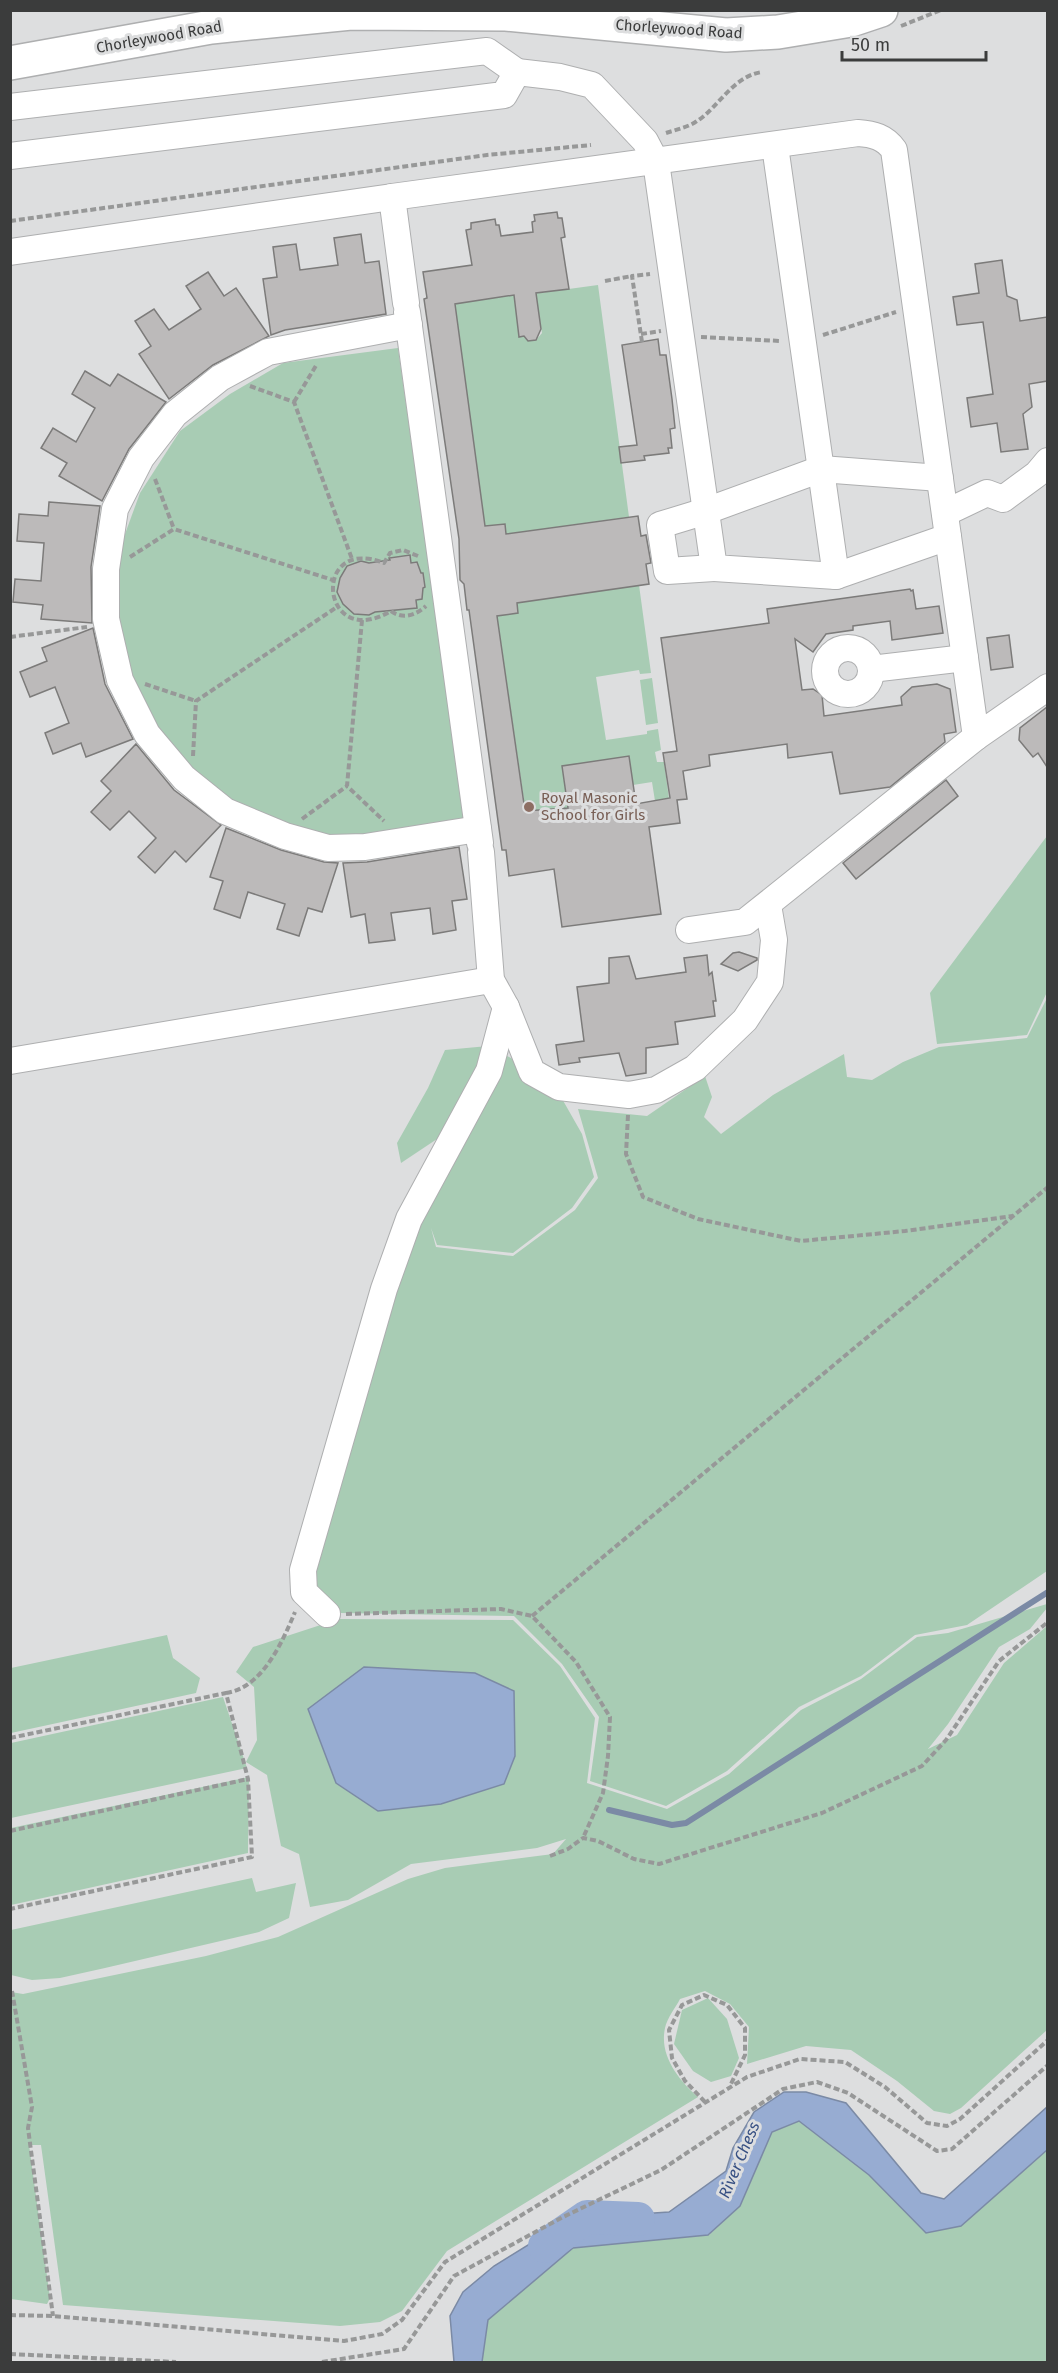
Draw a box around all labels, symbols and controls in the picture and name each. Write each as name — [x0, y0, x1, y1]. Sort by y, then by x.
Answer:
street label: Chorleywood Road — [615, 16, 743, 42]
street label: Chorleywood Road — [95, 17, 223, 57]
scale bar — [842, 24, 986, 62]
text: 50 m — [851, 34, 890, 56]
place label: Royal Masonic School for Girls — [541, 789, 645, 824]
marker: Royal Masonic School for Girls — [522, 800, 536, 814]
water label: River Chess — [714, 2119, 764, 2201]

